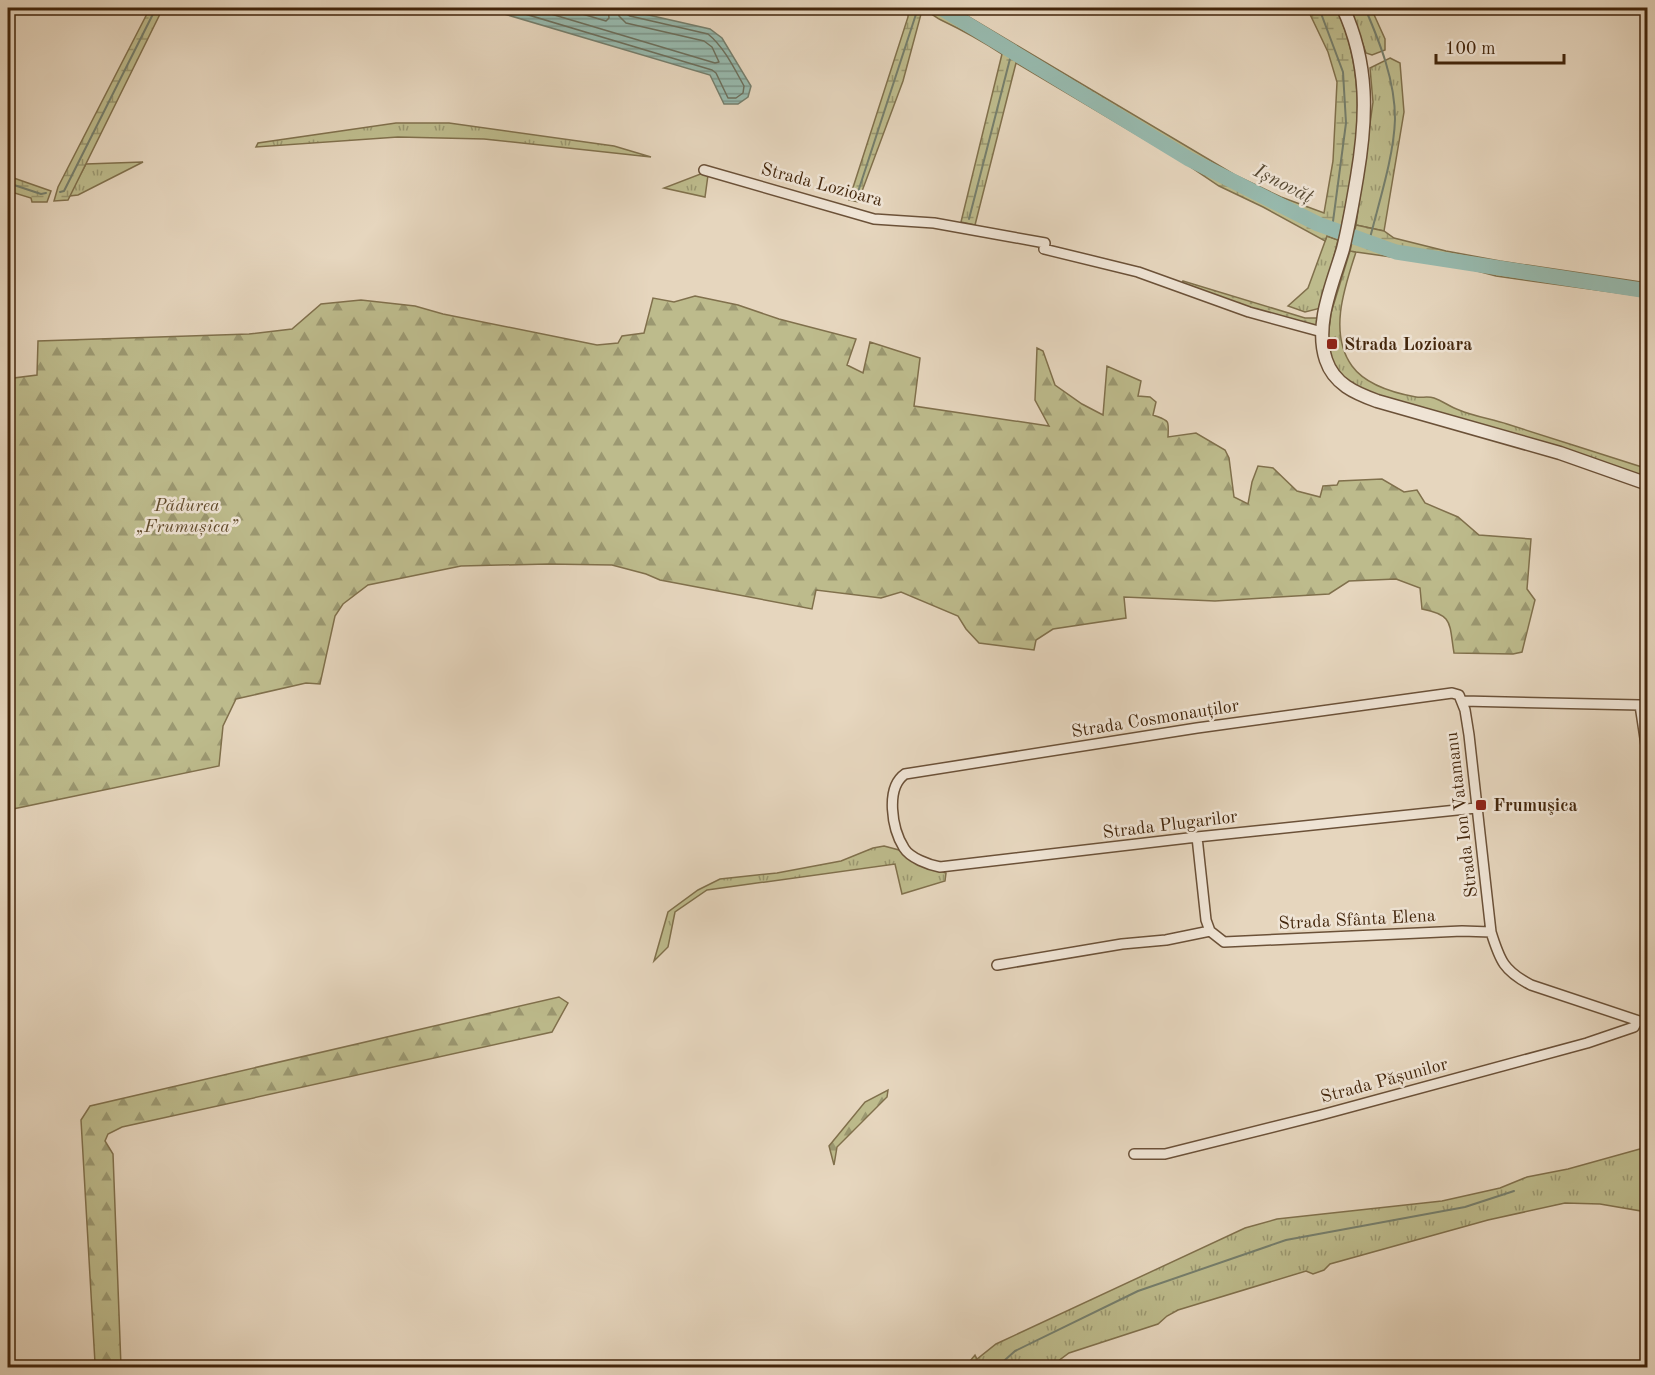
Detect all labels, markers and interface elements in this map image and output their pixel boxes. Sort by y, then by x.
scale bar [1436,27,1564,65]
text: 100 m [1445,40,1496,58]
street label: Strada Lozioara [759,160,885,210]
water label: Ișnovăț [1249,161,1316,208]
place label: Strada Lozioara [1344,336,1472,354]
marker: Strada Lozioara [1325,337,1339,351]
park label: Pădurea „Frumușica” [136,497,239,537]
street label: Strada Cosmonauților [1070,697,1241,742]
street label: Strada Ion Vatamanu [1443,731,1481,899]
place label: Frumuşica [1493,797,1578,815]
marker: Frumuşica [1474,798,1488,812]
street label: Strada Plugarilor [1102,808,1239,842]
street label: Strada Sfânta Elena [1278,907,1436,933]
street label: Strada Pășunilor [1319,1055,1451,1108]

